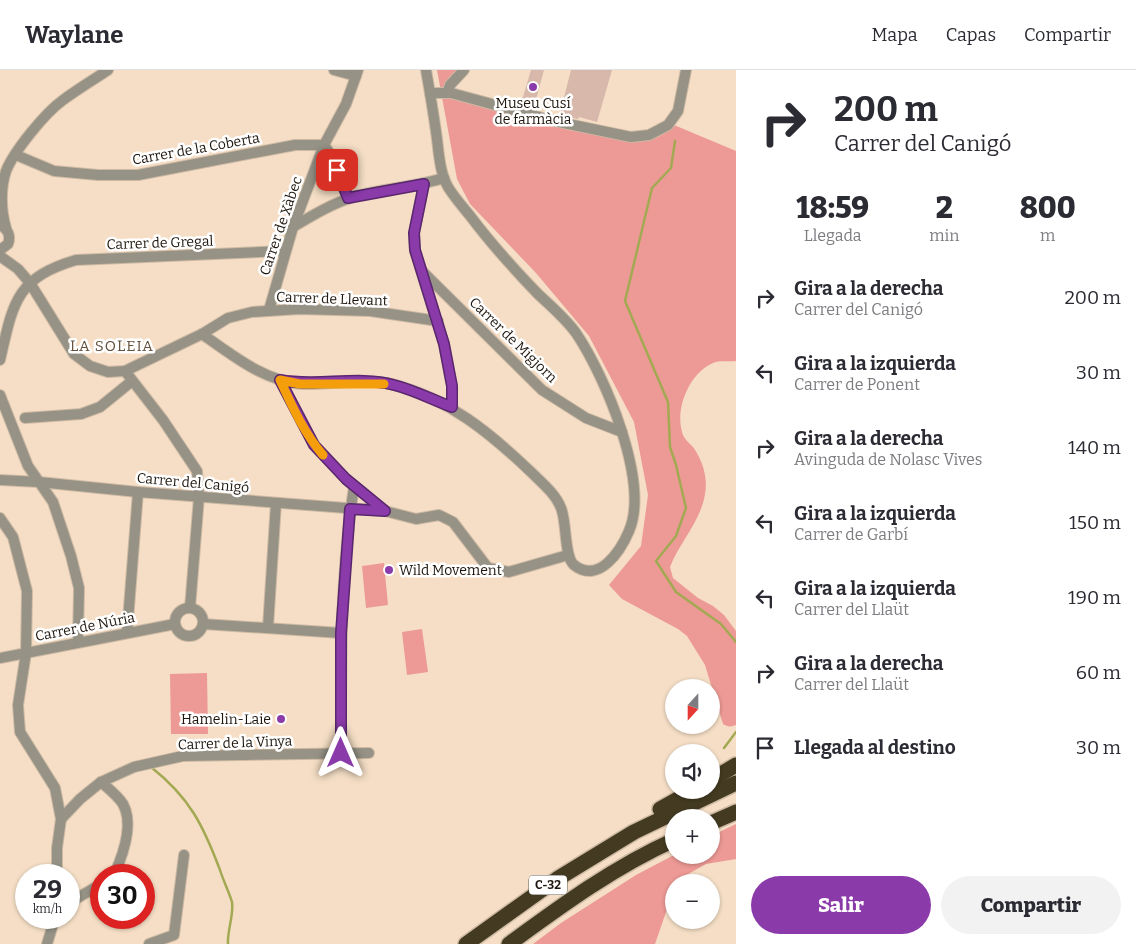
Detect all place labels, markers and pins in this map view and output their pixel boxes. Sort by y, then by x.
marker: Museu Cusí de farmàcia [527,81,539,93]
place label: Museu Cusí de farmàcia [495,95,572,128]
pin [316,149,358,191]
place label: Wild Movement [399,562,502,579]
marker: Wild Movement [383,564,395,576]
place label: Hamelin-Laie [181,711,271,728]
marker: Hamelin-Laie [275,713,287,725]

